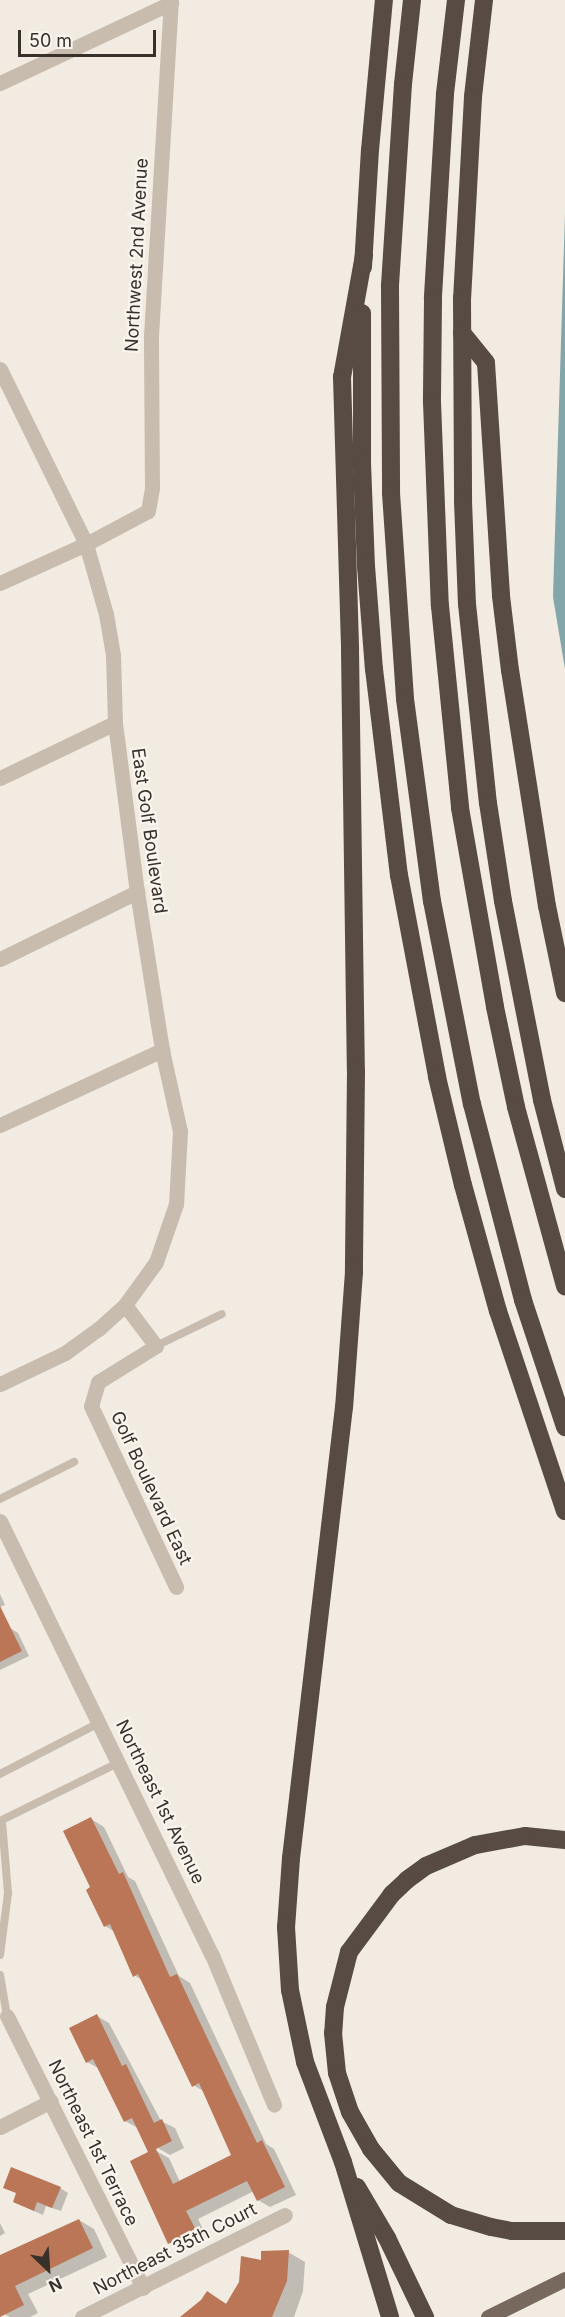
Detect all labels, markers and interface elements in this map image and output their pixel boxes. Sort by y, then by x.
scale bar [21,18,159,56]
text: 50 m [29,30,72,51]
street label: Northwest 2nd Avenue [121,157,153,353]
street label: East Golf Boulevard [127,747,171,915]
street label: Golf Boulevard East [106,1408,196,1568]
street label: Northeast 1st Avenue [111,1716,209,1888]
street label: Northeast 1st Terrace [43,2056,143,2230]
street label: Northeast 35th Court [90,2198,260,2300]
north arrow [18,2239,78,2299]
text: N [46,2274,65,2297]

